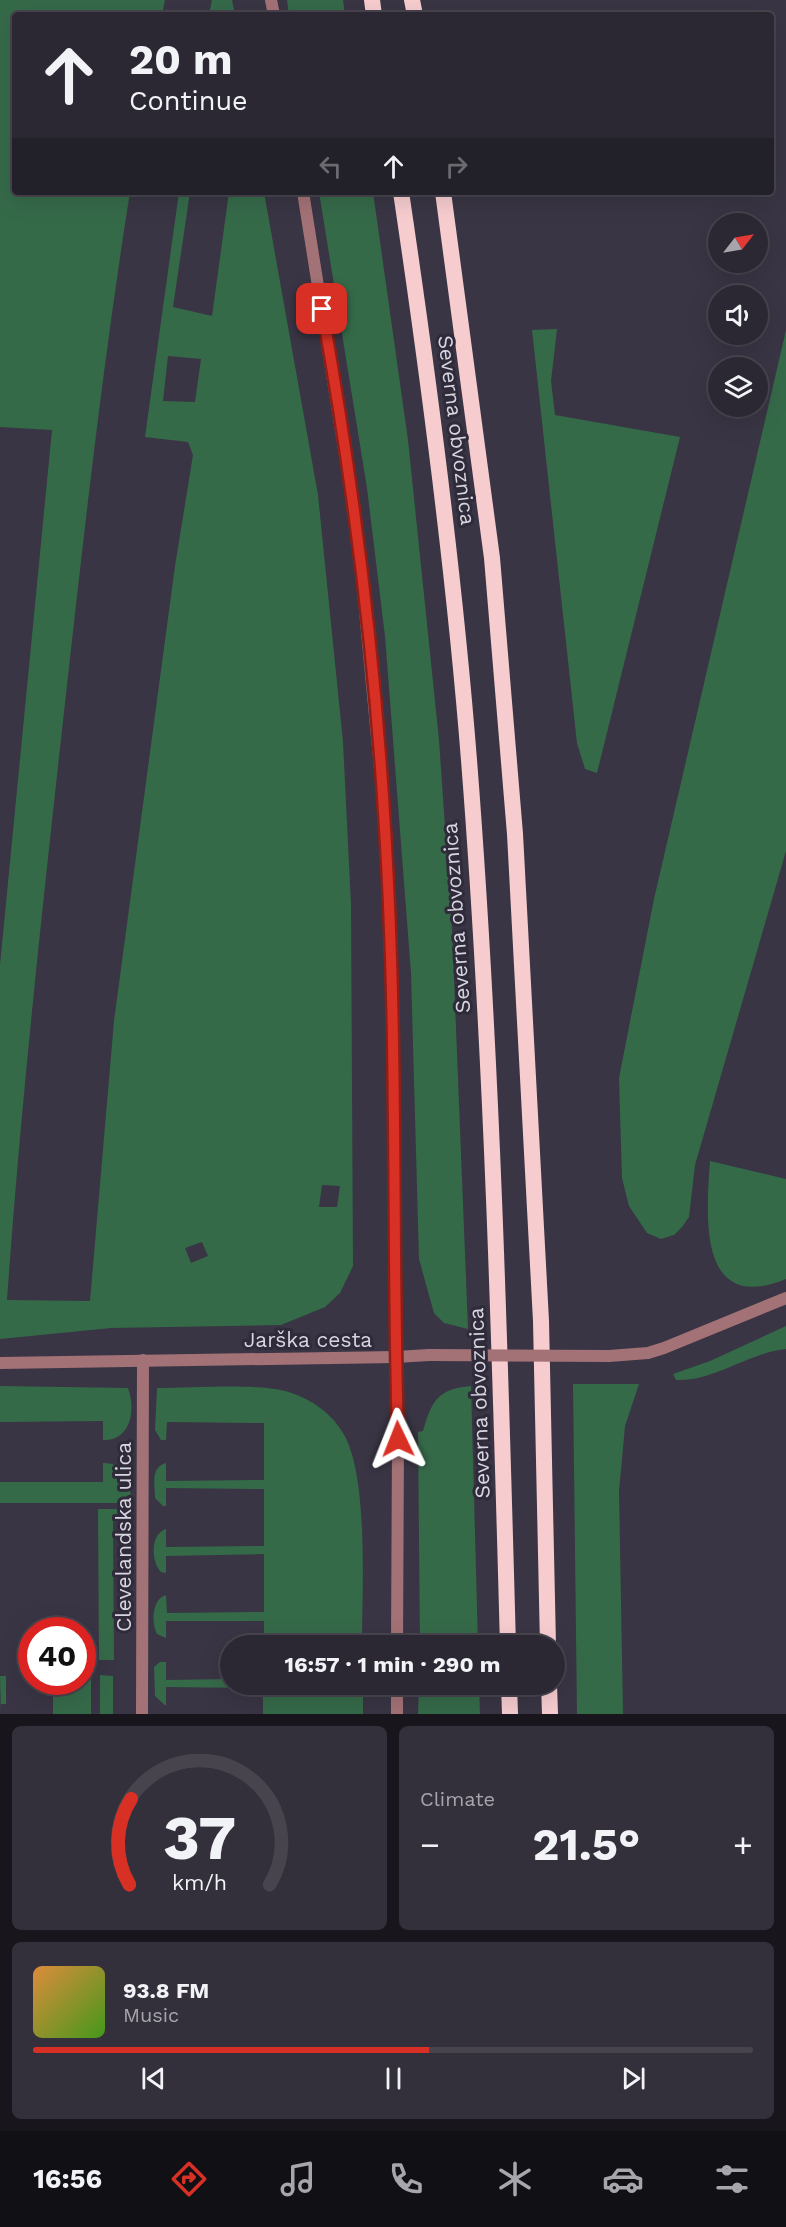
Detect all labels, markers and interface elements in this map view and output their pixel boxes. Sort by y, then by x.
text: 20 m [129,35,233,84]
icon: ahead [30,36,108,114]
text: Continue [129,85,248,117]
icon: left [314,150,347,183]
icon: ahead [377,150,410,183]
icon: right [440,150,473,183]
north arrow [708,213,768,273]
map controls [708,213,768,417]
pin [296,283,347,334]
button: sound [708,285,768,345]
icon: arrive [305,292,338,325]
street label: Severna obvoznica [433,334,481,526]
button: layers [708,357,768,417]
street label: Severna obvoznica [437,822,475,1014]
street label: Severna obvoznica [463,1307,495,1499]
street label: Jarška cesta [244,1327,372,1352]
position arrow [366,1407,430,1471]
street label: Clevelandska ulica [111,1442,136,1632]
speed limit sign: 40 [18,1617,96,1695]
text: 16:57 · 1 min · 290 m [284,1652,501,1677]
text: Climate [420,1787,495,1811]
text: 37 [163,1801,236,1874]
text: 21.5° [533,1818,640,1871]
text: − [420,1825,440,1864]
text: + [733,1825,753,1864]
text: km/h [172,1870,227,1895]
text: 93.8 FM [123,1978,209,2003]
text: Music [123,2003,179,2027]
icon: previous [137,2062,170,2095]
icon: pause [377,2062,410,2095]
icon: next [617,2062,650,2095]
icon: directions [168,2158,210,2200]
icon: music [277,2158,319,2200]
icon: phone [385,2158,427,2200]
icon: climate [494,2158,536,2200]
icon: car [602,2158,644,2200]
icon: filters [711,2158,753,2200]
text: 16:56 [33,2163,102,2195]

